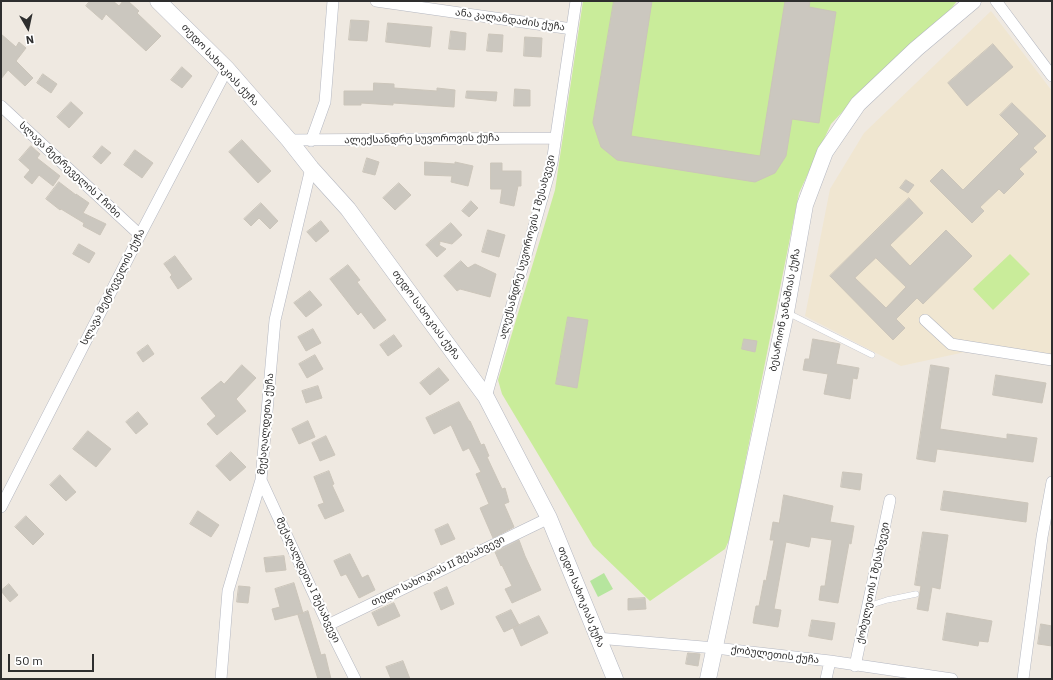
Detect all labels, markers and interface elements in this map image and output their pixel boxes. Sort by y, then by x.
street label: ანა კალანდაძის ქუჩა [454,6,566,34]
north arrow [8,8,48,48]
street label: თედო სახოკიას ქუჩა [179,21,261,109]
text: N [25,32,35,47]
street label: სლავა მეტრეველის I ჩიხი [16,119,124,221]
street label: ალექსანდრე სუვოროვის ქუჩა [344,132,500,146]
street label: ალექსანდრე სუვოროვის I შესახვევი [497,153,557,341]
street label: სლავა მეტრეველის ქუჩა [78,227,148,347]
street label: ბესარიონ ჯანაშიას ქუჩა [767,247,803,373]
street label: თედო სახოკიას ქუჩა [389,268,463,362]
street label: მექაღალდეთა ქუჩა [256,373,276,475]
street label: მექაღალდეთა I შესახვევი [274,515,342,645]
street label: ქობულეთის I შესახვევი [854,521,892,645]
street label: თედო სახოკიას II შესახვევი [369,533,507,609]
street label: თედო სახოკიას ქუჩა [555,545,607,649]
street label: ქობულეთის ქუჩა [730,644,820,666]
scale bar [10,646,96,672]
text: 50 m [15,653,43,668]

